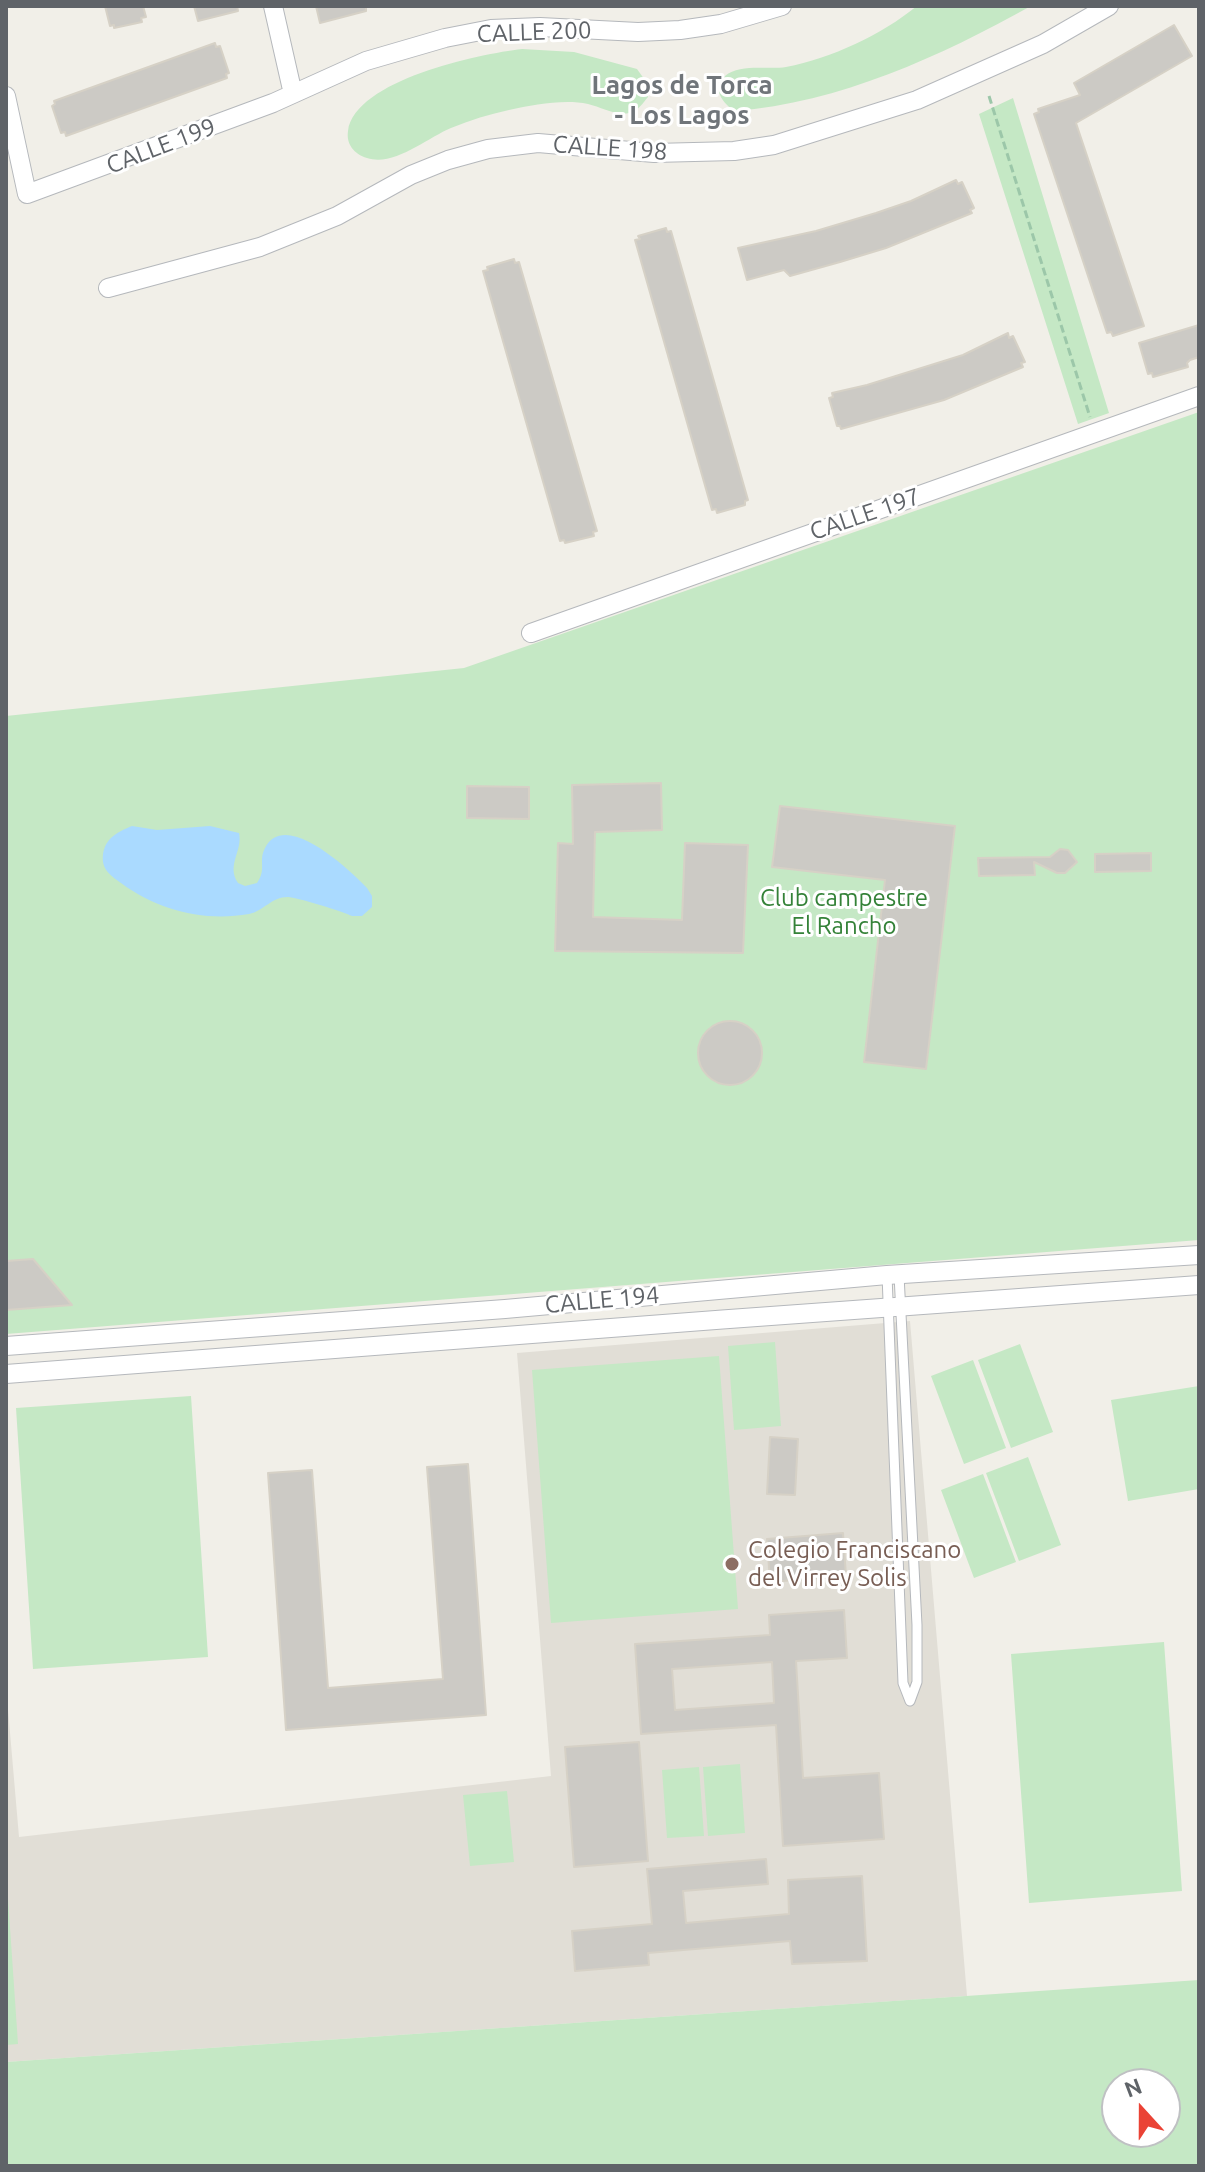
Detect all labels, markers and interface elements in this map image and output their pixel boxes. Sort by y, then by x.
street label: CALLE 200 [476,16,592,48]
district label: Lagos de Torca - Los Lagos [591,69,773,130]
street label: CALLE 199 [102,112,220,180]
street label: CALLE 198 [552,130,668,166]
street label: CALLE 197 [806,482,924,546]
park label: Club campestre El Rancho [760,884,928,940]
street label: CALLE 194 [544,1281,660,1319]
place label: Colegio Franciscano del Virrey Solis [748,1536,961,1592]
marker: Colegio Franciscano del Virrey Solis [723,1555,741,1573]
north arrow [1101,2068,1181,2148]
text: N [1121,2072,1145,2102]

